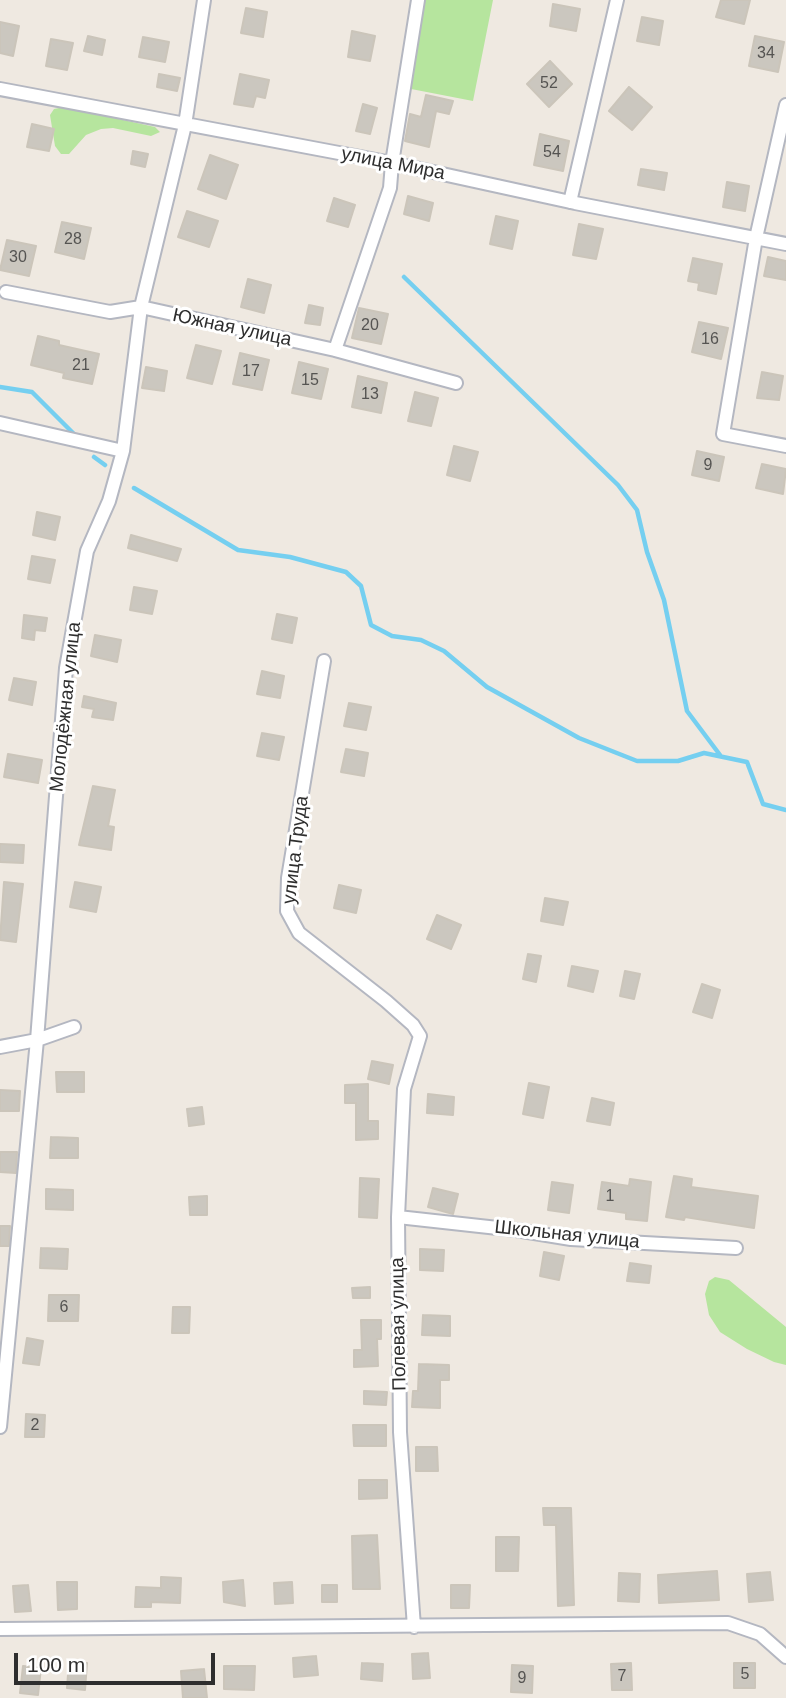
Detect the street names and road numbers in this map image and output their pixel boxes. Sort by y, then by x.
street label: улица Мира [339,143,447,185]
street label: Южная улица [171,304,293,352]
street label: Молодёжная улица [46,621,86,793]
street label: улица Труда [278,795,314,905]
street label: Школьная улица [493,1216,641,1254]
street label: Полевая улица [386,1257,412,1391]

